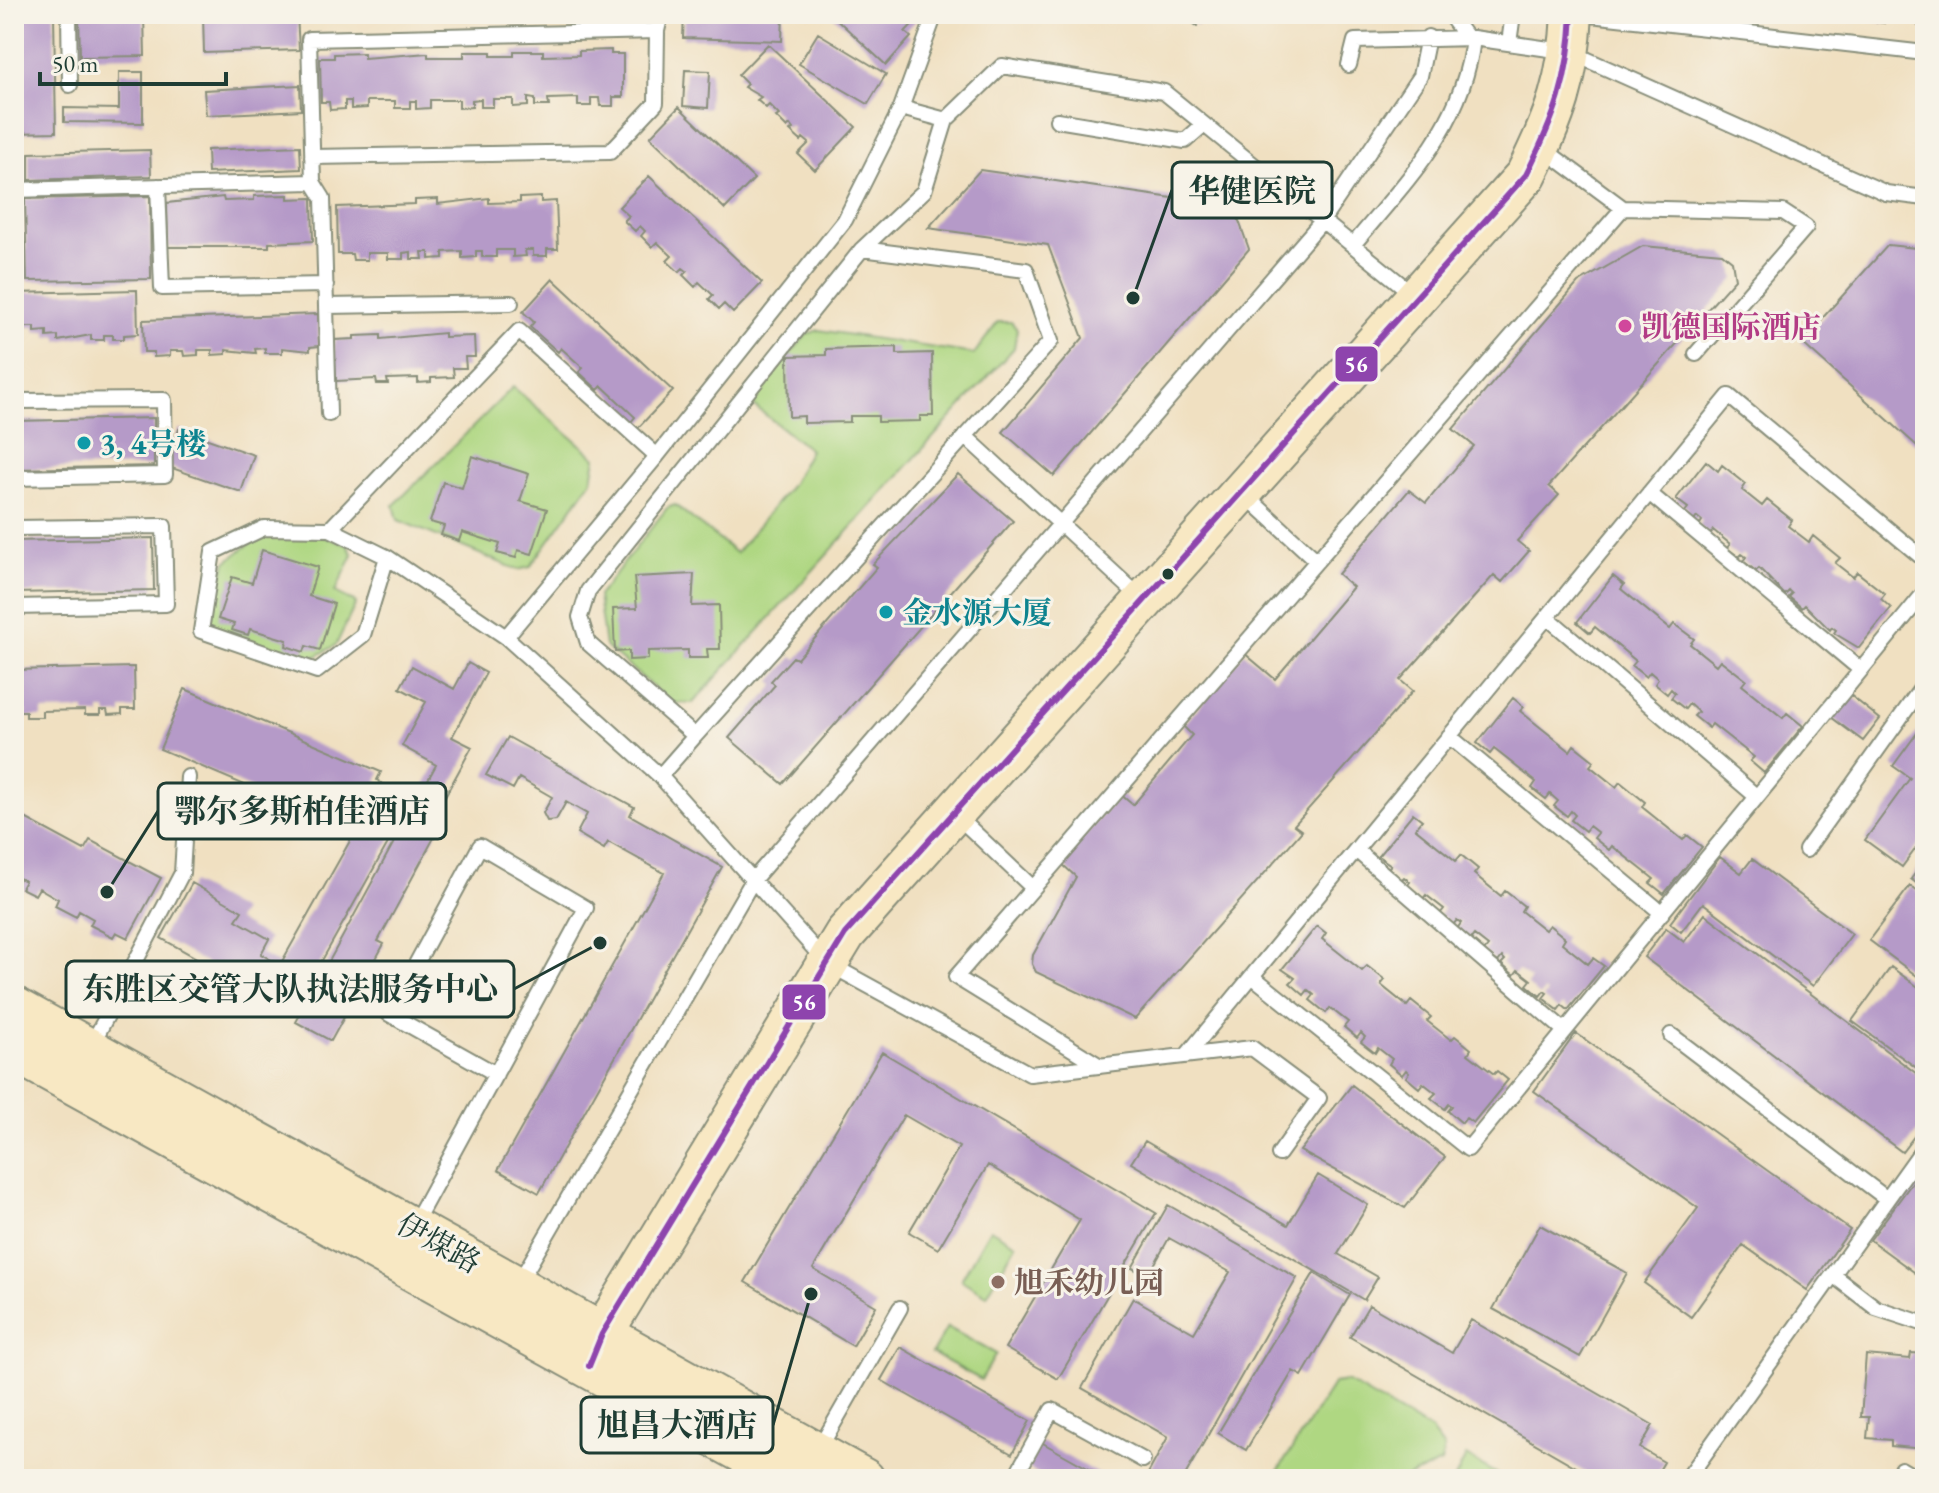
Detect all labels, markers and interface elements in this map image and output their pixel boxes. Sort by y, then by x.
scale bar [40,36,226,86]
text: 50 m [52,48,99,79]
callout: 华健医院 [1172,162,1332,218]
text: 华健医院 [1188,170,1316,212]
place label: 凯德国际酒店 [1641,307,1821,346]
marker: 凯德国际酒店 [1616,317,1634,335]
line badge: 56 [1334,345,1379,383]
text: 56 [1344,350,1368,379]
place label: 3, 4号楼 [100,424,206,463]
marker: 3, 4号楼 [75,434,93,452]
unlabelled marker [1160,566,1176,582]
place label: 金水源大厦 [902,593,1052,632]
marker: 金水源大厦 [877,603,895,621]
callout: 鄂尔多斯柏佳酒店 [158,783,446,839]
text: 鄂尔多斯柏佳酒店 [174,790,430,832]
callout: 东胜区交管大队执法服务中心 [66,961,514,1017]
text: 东胜区交管大队执法服务中心 [82,968,498,1010]
line badge: 56 [781,983,827,1021]
text: 56 [792,988,816,1017]
street label: 伊煤路 [390,1204,488,1282]
place label: 旭禾幼儿园 [1014,1263,1164,1302]
marker: 旭禾幼儿园 [989,1273,1007,1291]
callout: 旭昌大酒店 [581,1397,773,1453]
text: 旭昌大酒店 [597,1404,757,1446]

